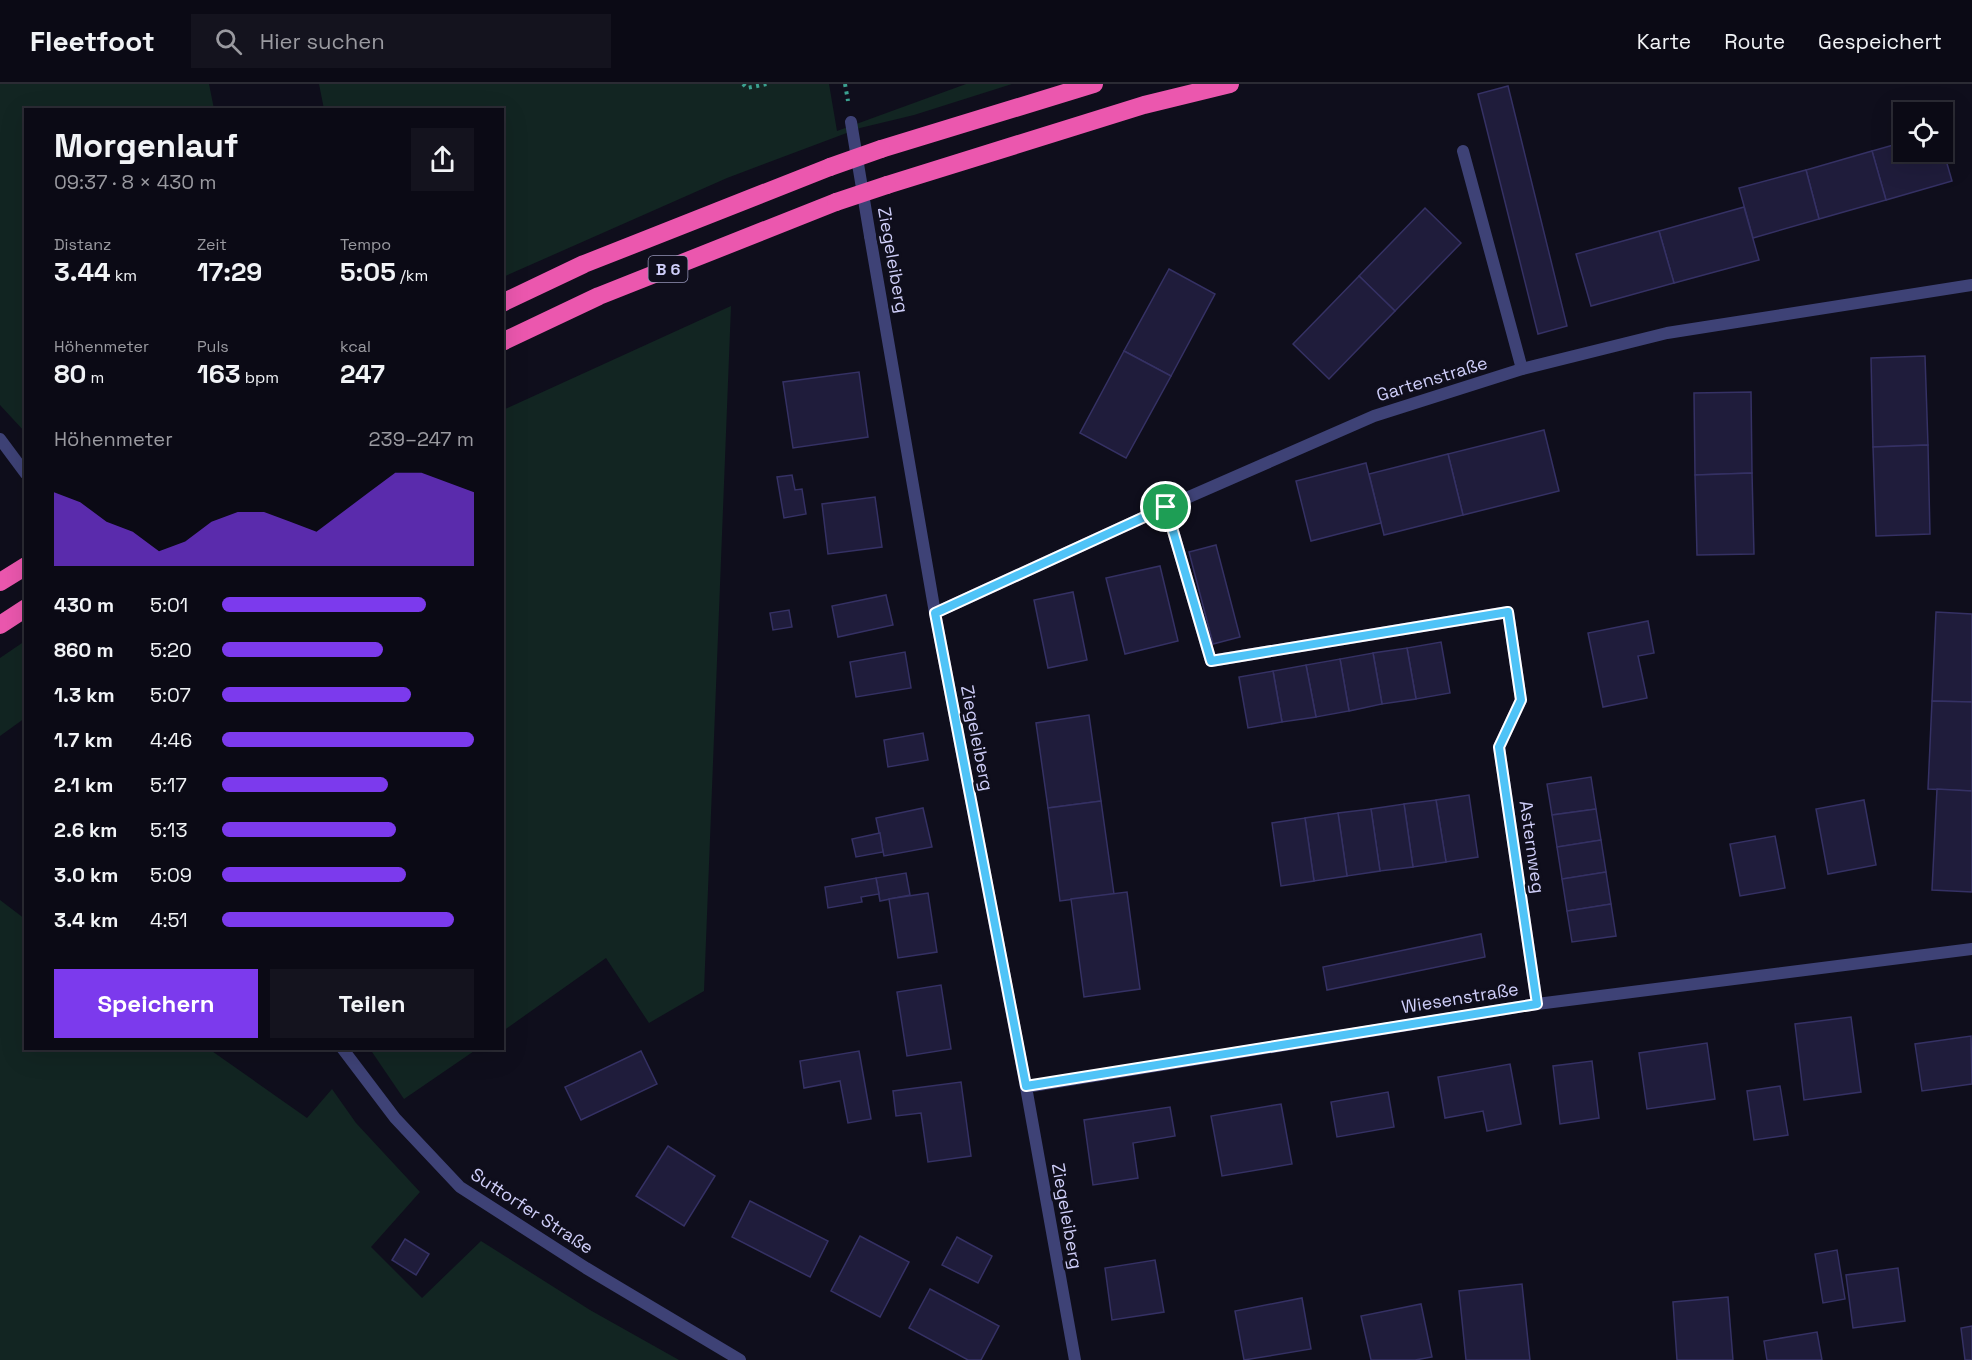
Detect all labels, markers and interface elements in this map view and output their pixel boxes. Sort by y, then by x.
search box [191,14,611,68]
text: Fleetfoot [30,23,155,59]
icon: search [212,25,245,58]
text: Hier suchen [260,27,385,55]
text: Karte [1637,28,1691,55]
text: Route [1724,28,1785,55]
text: Gespeichert [1818,28,1942,55]
map controls [1893,102,1953,162]
button: locate [1893,102,1953,162]
text: Morgenlauf [54,125,238,167]
button: share [411,128,474,191]
text: 09:37 · 8 × 430 m [54,169,216,195]
street label: Ziegeleiberg [873,205,914,315]
text: Distanz [54,234,111,255]
text: Zeit [197,234,227,255]
text: Tempo [340,234,391,255]
text: 3.44 [54,255,111,289]
text: 17:29 [197,255,262,289]
text: 5:05 [340,255,396,289]
road number: B 6 [648,256,688,282]
text: km [111,265,137,286]
text: /km [396,265,428,286]
text: Höhenmeter [54,336,149,357]
text: Puls [197,336,229,357]
text: kcal [340,336,371,357]
street label: Gartenstraße [1373,351,1490,406]
text: 80 [54,357,86,391]
text: 163 [197,357,241,391]
text: 247 [340,357,385,391]
text: m [86,367,104,388]
text: bpm [241,367,279,388]
text: Höhenmeter [54,426,173,452]
text: 239–247 m [369,426,474,452]
pin [1140,481,1191,532]
icon: arrive [1149,490,1182,523]
text: 430 m [54,592,114,618]
text: 5:01 [150,592,188,618]
text: 860 m [54,637,113,663]
text: 5:20 [150,637,192,663]
text: 1.3 km [54,682,115,708]
text: 5:07 [150,682,191,708]
street label: Ziegeleiberg [956,683,999,793]
text: 1.7 km [54,727,113,753]
text: 4:46 [150,727,192,753]
text: 2.1 km [54,772,113,798]
text: 5:17 [150,772,187,798]
street label: Asternweg [1515,799,1550,895]
text: 2.6 km [54,817,117,843]
text: 5:13 [150,817,187,843]
text: 3.0 km [54,862,118,888]
text: 5:09 [150,862,192,888]
text: 3.4 km [54,907,118,933]
text: 4:51 [150,907,188,933]
button: Speichern [54,969,258,1038]
button: Teilen [270,969,474,1038]
street label: Wiesenstraße [1400,977,1520,1018]
street label: Ziegeleiberg [1047,1161,1088,1271]
street label: Suttorfer Straße [467,1162,598,1259]

